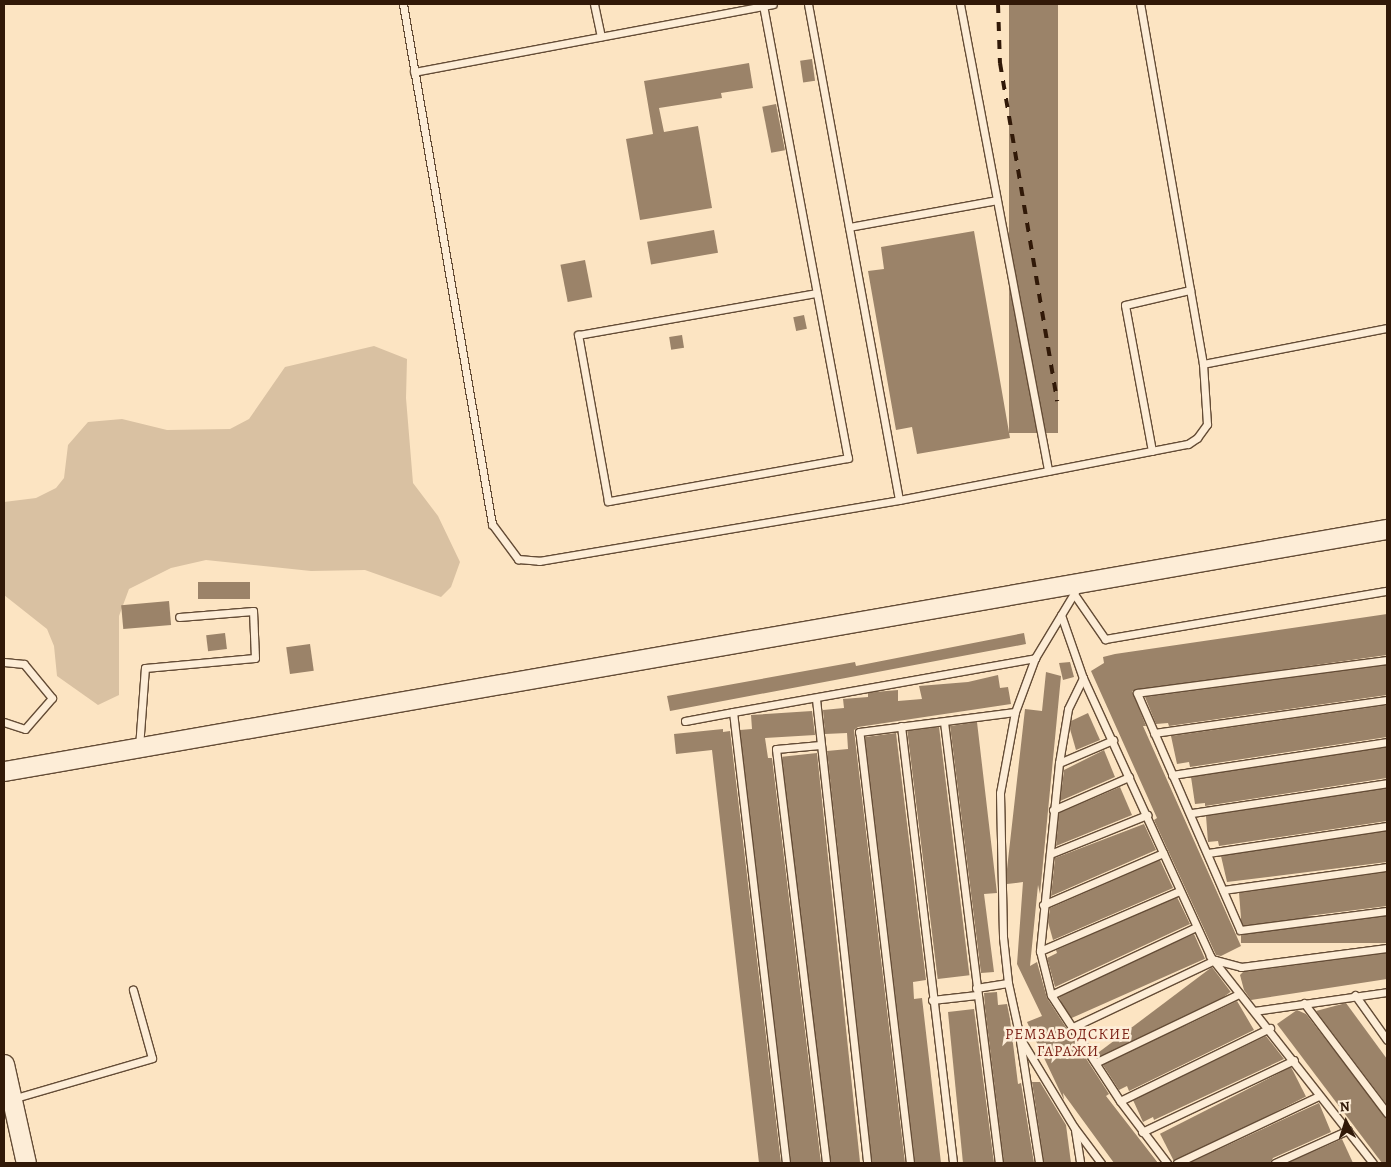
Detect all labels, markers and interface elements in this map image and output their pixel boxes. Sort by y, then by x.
district label: РЕМЗАВОДСКИЕ ГАРАЖИ [1003,1025,1133,1060]
north arrow [1321,1097,1371,1147]
text: N [1339,1097,1351,1116]

